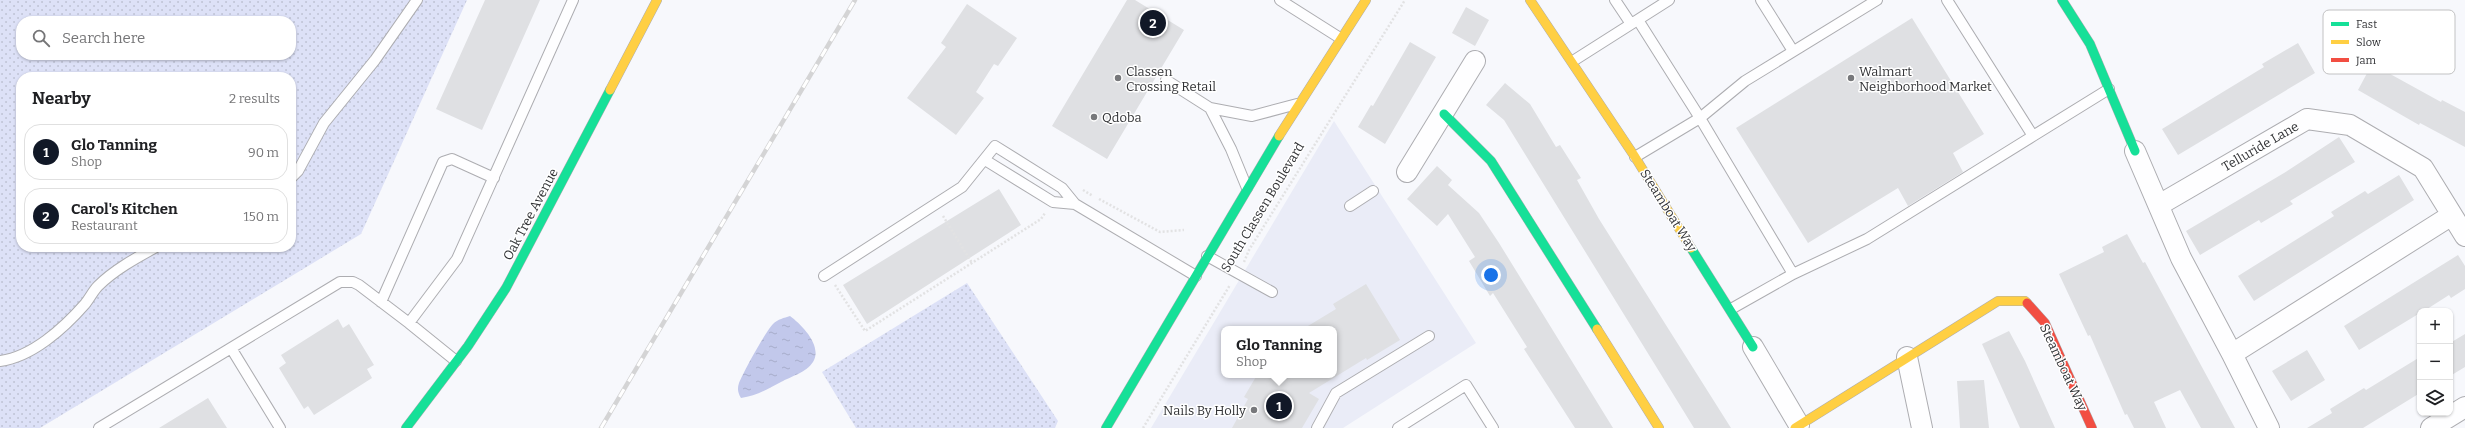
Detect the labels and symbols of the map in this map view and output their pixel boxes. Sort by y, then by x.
pin: 2 [1140,8,1166,38]
legend [2323,10,2455,74]
text: Fast [2356,18,2377,31]
text: Slow [2356,36,2381,49]
text: Jam [2355,54,2376,67]
place label: Classen Crossing Retail [1126,64,1216,94]
place label: Walmart Neighborhood Market [1859,64,1992,94]
marker: Classen Crossing Retail [1113,73,1123,83]
marker: Walmart Neighborhood Market [1846,73,1856,83]
place label: Qdoba [1102,110,1142,125]
marker: Qdoba [1089,112,1099,122]
street label: Telluride Lane [2219,118,2301,174]
street label: South Classen Boulevard [1218,139,1307,275]
street label: Oak Tree Avenue [500,166,561,263]
street label: Steamboat Way [1637,166,1700,254]
your location [1481,265,1501,285]
street label: Steamboat Way [2037,321,2090,413]
pin: 1 [1266,391,1292,421]
place label: Nails By Holly [1163,403,1246,418]
marker: Nails By Holly [1249,405,1259,415]

